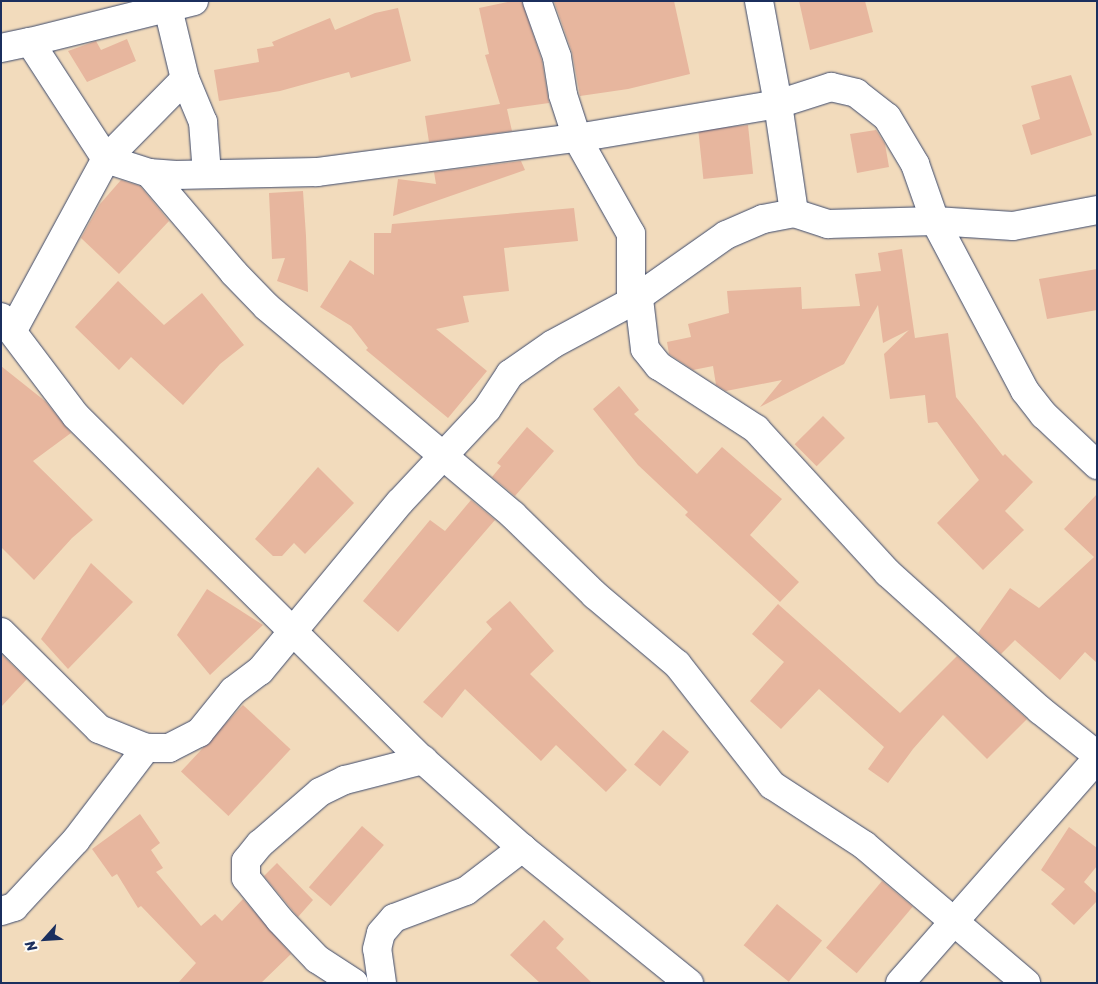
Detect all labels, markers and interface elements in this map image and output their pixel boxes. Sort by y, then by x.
north arrow [20,914,70,964]
text: N [18,936,44,956]

